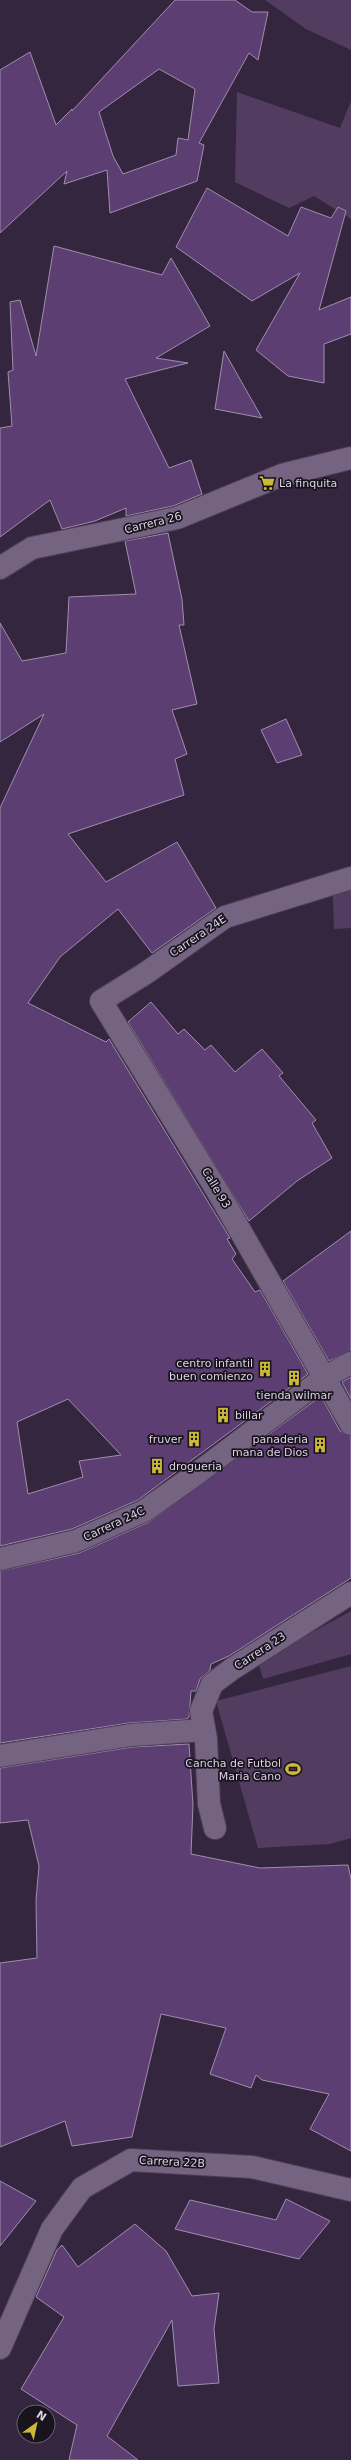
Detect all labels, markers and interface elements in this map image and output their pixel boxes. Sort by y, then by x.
supermarket icon: La finquita [258,474,276,492]
place label: La finquita [279,477,337,490]
street label: Carrera 26 [123,510,183,536]
street label: Carrera 24E [167,912,229,960]
street label: Calle 93 [199,1165,233,1211]
place label: centro infantil buen comienzo [169,1357,253,1383]
building icon: centro infantil buen comienzo [256,1360,274,1378]
building icon: tienda wilmar [285,1369,303,1387]
place label: tienda wilmar [256,1389,332,1402]
building icon: billar [214,1406,232,1424]
place label: billar [235,1409,263,1422]
building icon: fruver [185,1430,203,1448]
place label: fruver [149,1433,182,1446]
place label: panaderia mana de Dios [232,1433,308,1459]
building icon: panaderia mana de Dios [311,1436,329,1454]
building icon: drogueria [148,1457,166,1475]
place label: drogueria [169,1460,222,1473]
street label: Carrera 24C [81,1504,147,1544]
street label: Carrera 23 [232,1630,288,1672]
place label: Cancha de Futbol Maria Cano [185,1757,281,1783]
sports icon: Cancha de Futbol Maria Cano [284,1760,302,1778]
street label: Carrera 22B [139,2154,205,2170]
north arrow [16,2404,56,2444]
text: N [34,2408,49,2424]

